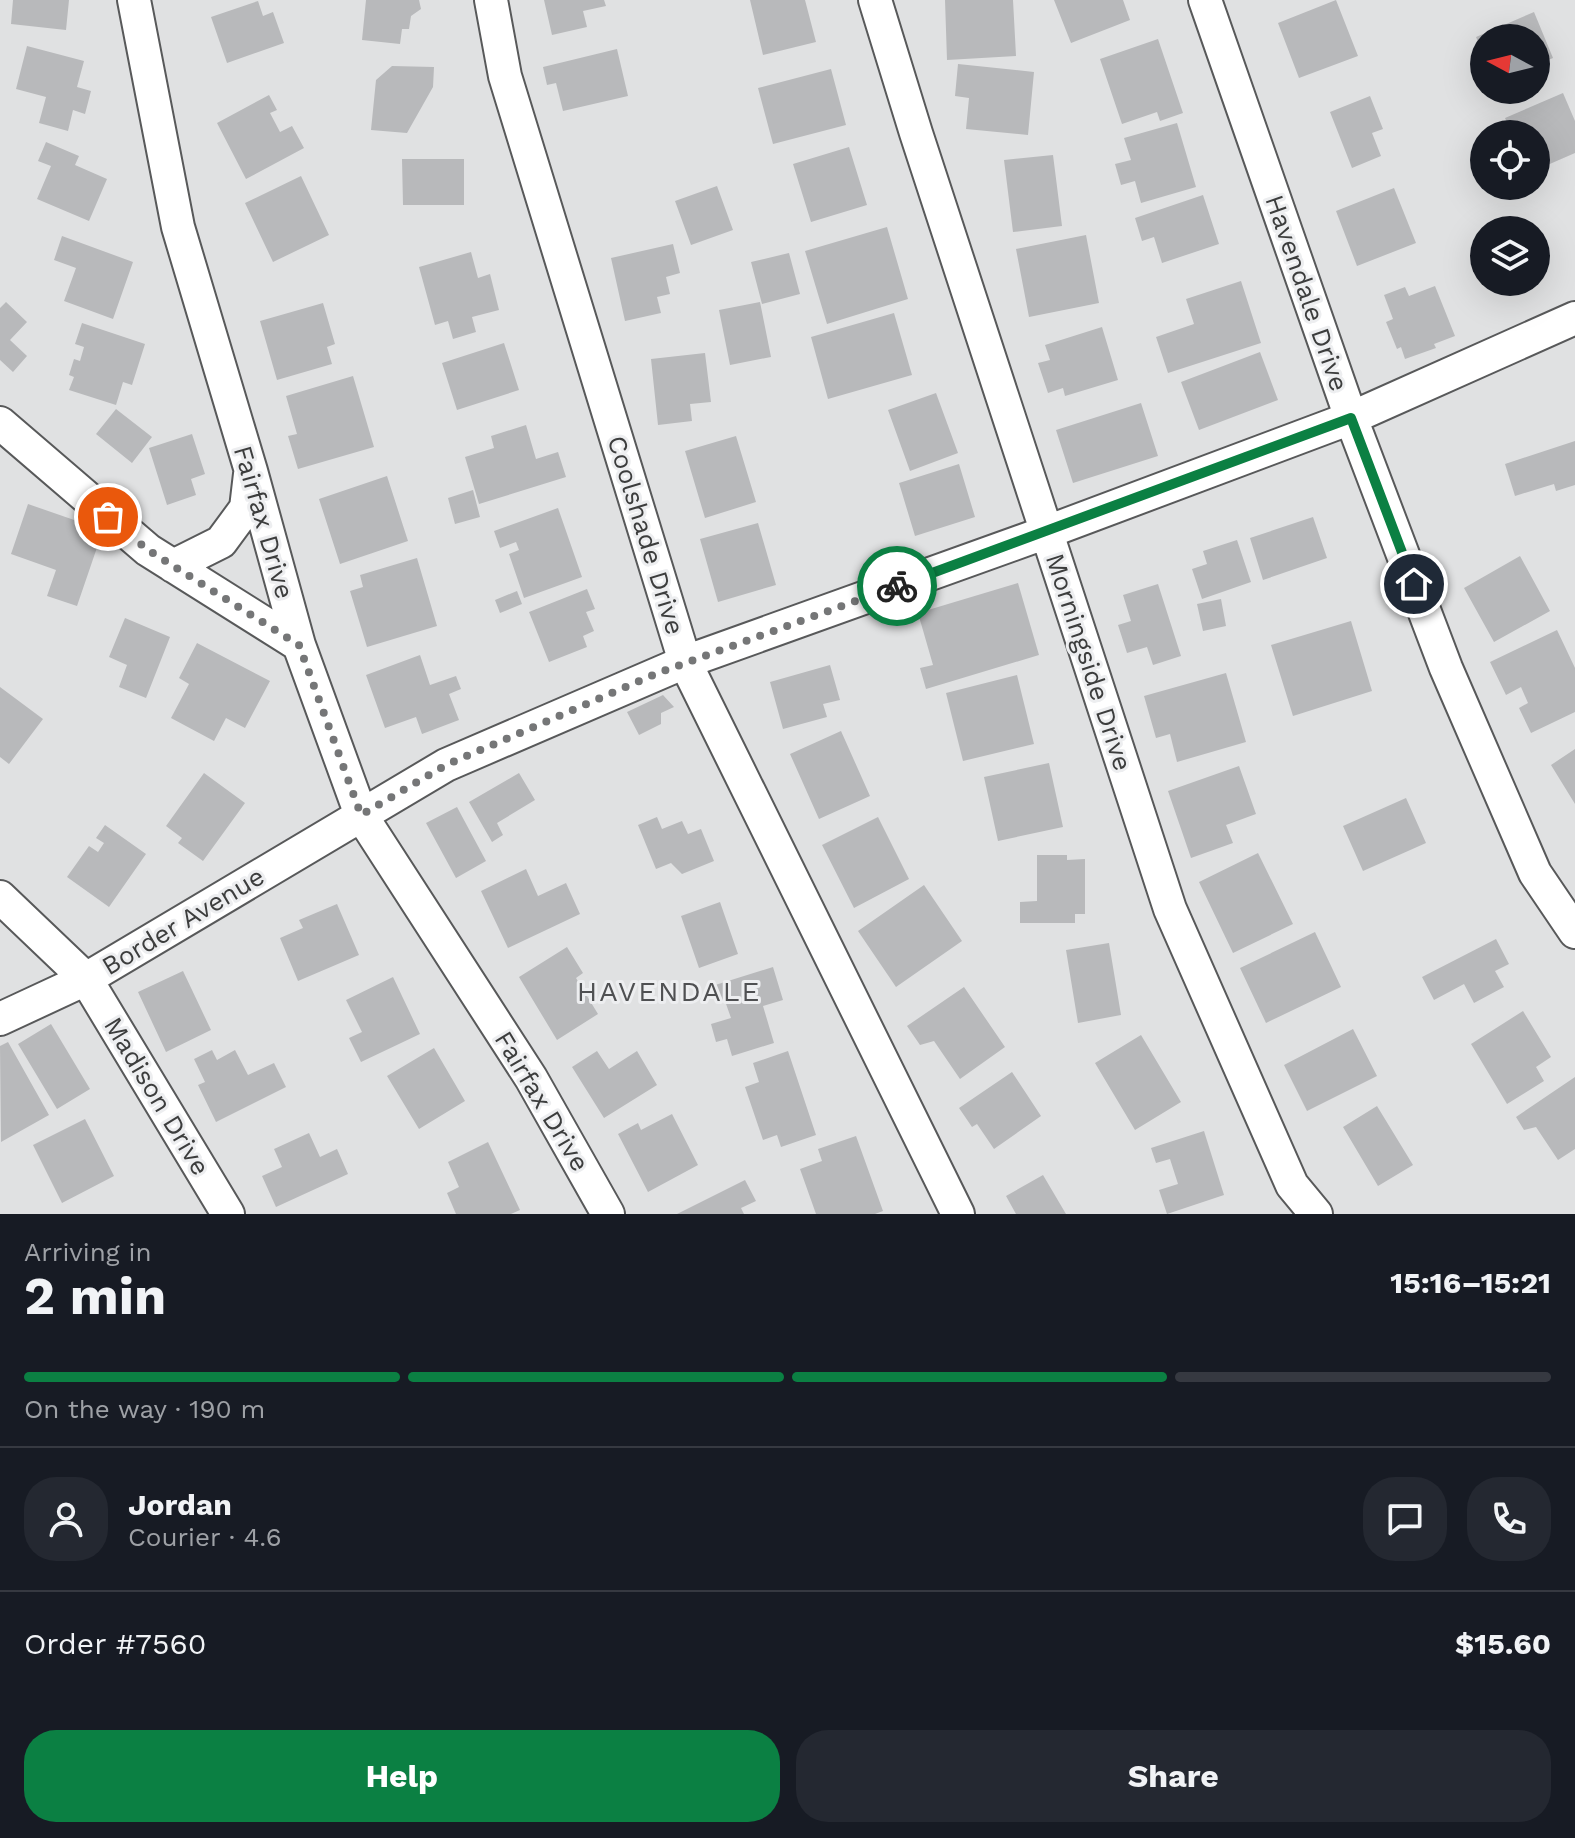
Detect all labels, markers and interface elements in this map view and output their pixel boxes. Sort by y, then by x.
north arrow [1470,24,1550,104]
map controls [1470,24,1550,296]
button: locate [1470,120,1550,200]
street label: Havendale Drive [1259,191,1355,395]
button: layers [1470,216,1550,296]
street label: Coolshade Drive [601,432,691,638]
street label: Fairfax Drive [228,442,300,602]
pin [74,483,142,551]
icon: bag [86,495,130,539]
courier [857,546,937,626]
street label: Morningside Drive [1040,550,1138,774]
pin [1380,550,1448,618]
icon: home [1392,562,1436,606]
icon: bike [875,564,919,608]
street label: Border Avenue [96,861,270,981]
district label: HAVENDALE [577,975,761,1008]
street label: Madison Drive [98,1012,216,1180]
street label: Fairfax Drive [489,1026,595,1176]
text: Arriving in [24,1237,152,1267]
text: 15:16–15:21 [1390,1265,1551,1300]
text: 2 min [24,1266,166,1327]
text: On the way · 190 m [24,1394,265,1424]
button: person [24,1477,108,1561]
button: chat [1363,1477,1447,1561]
button: phone [1467,1477,1551,1561]
text: Jordan [128,1487,232,1522]
text: Courier · 4.6 [128,1522,282,1552]
text: Order #7560 [24,1626,206,1661]
text: $15.60 [1455,1626,1551,1661]
button: Help [24,1730,780,1822]
button: Share [796,1730,1551,1822]

